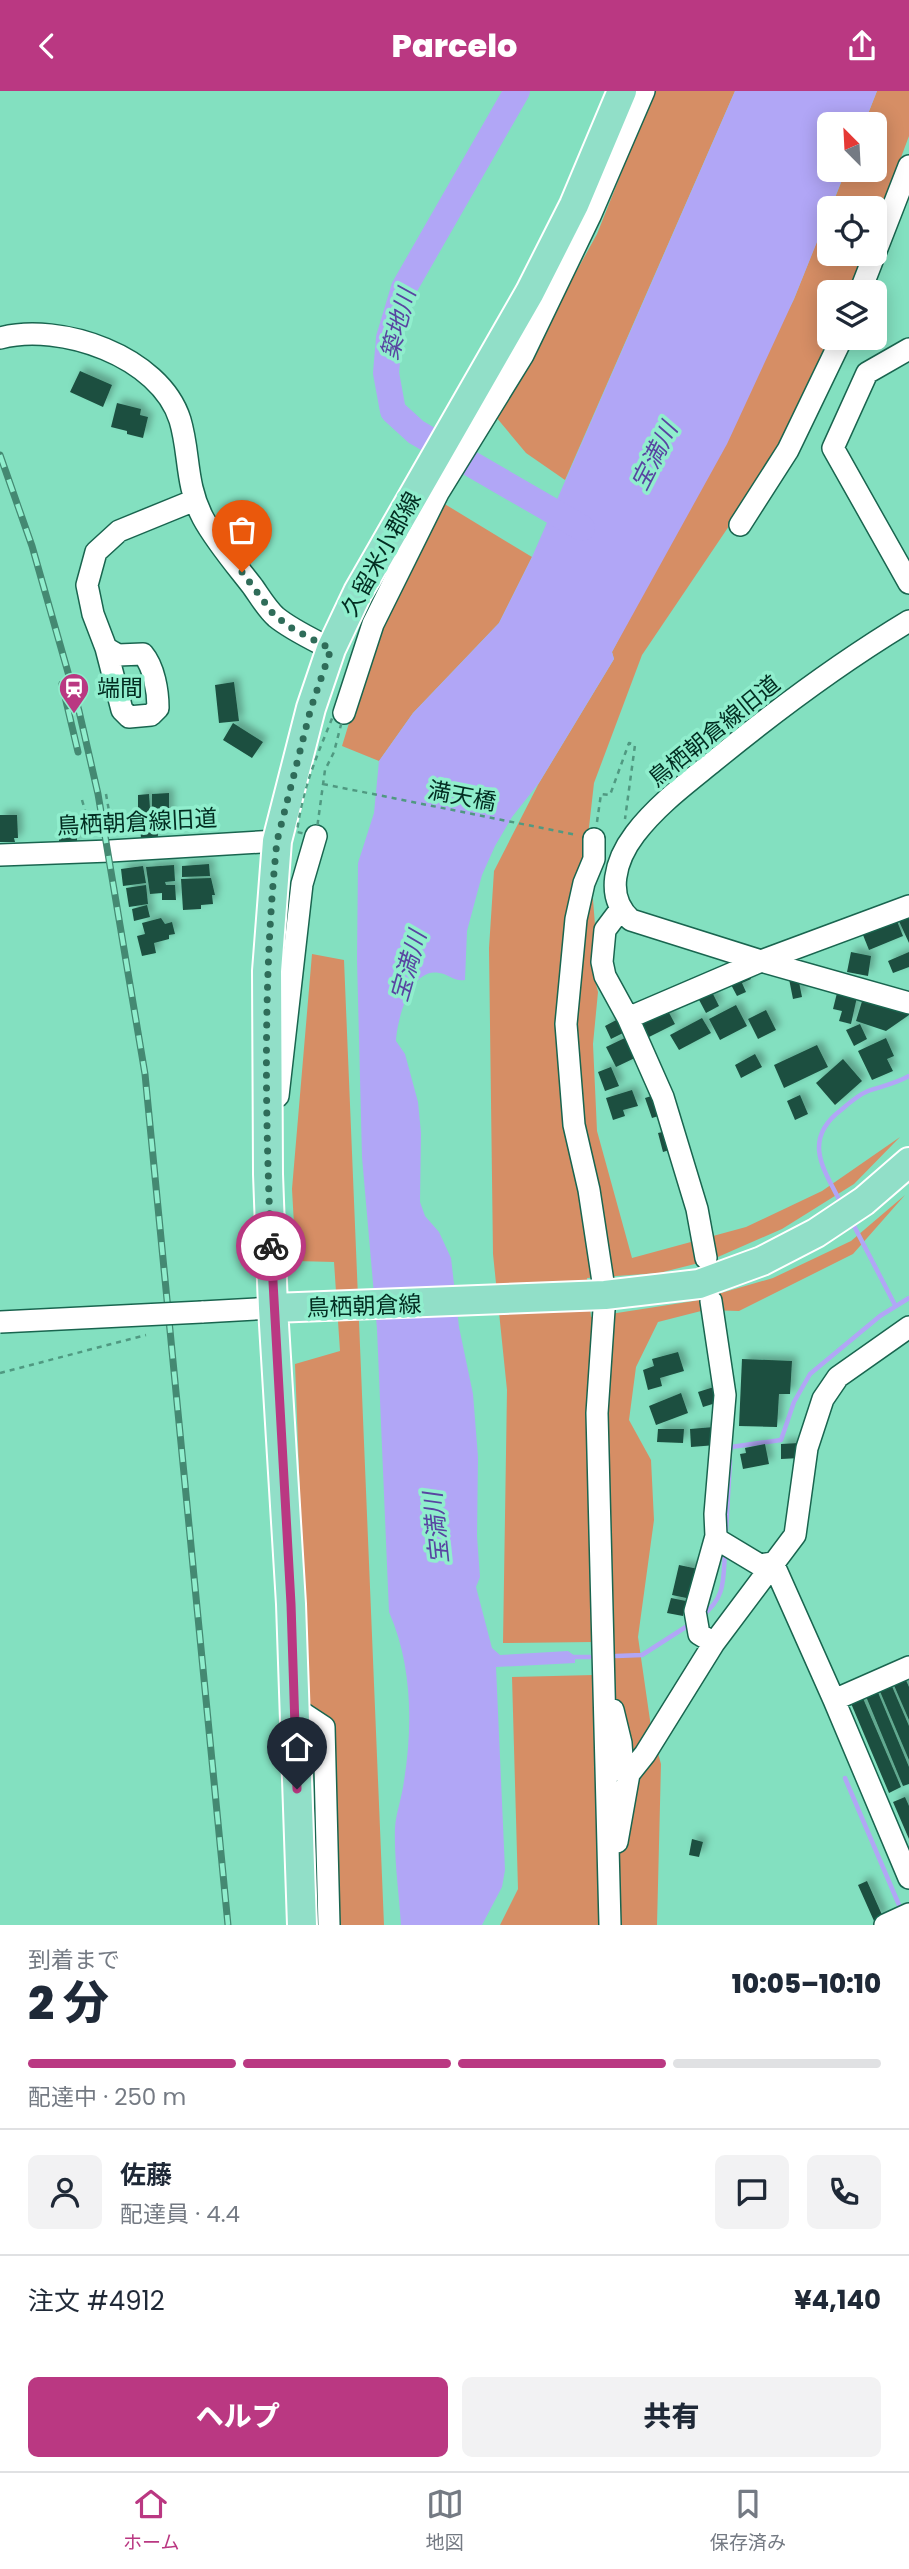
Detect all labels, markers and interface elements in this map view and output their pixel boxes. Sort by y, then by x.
text: Parcelo [392,23,517,68]
icon: back [28,27,66,65]
icon: share [843,27,881,65]
north arrow [817,112,887,182]
map controls [817,112,887,350]
button: locate [817,196,887,266]
button: layers [817,280,887,350]
water label: 築地川 [373,282,424,363]
water label: 宝満川 [623,414,686,496]
street label: 久留米小郡線 [334,486,428,622]
pin [212,500,272,572]
icon: bag [223,511,261,549]
street label: 鳥栖朝倉線旧道 [641,668,787,794]
station icon: 端間 [57,671,91,715]
place label: 端間 [97,672,143,704]
street label: 満天橋 [425,774,499,818]
street label: 鳥栖朝倉線旧道 [56,802,218,842]
water label: 宝満川 [382,924,435,1005]
courier [236,1211,306,1281]
icon: bike [252,1227,290,1265]
street label: 鳥栖朝倉線 [306,1288,422,1324]
water label: 宝満川 [416,1487,456,1566]
pin [267,1717,327,1789]
icon: home [278,1728,316,1766]
text: 到着まで [28,1944,120,1976]
text: 10:05–10:10 [732,1966,881,2002]
text: 2 分 [28,1971,109,2035]
text: 配達中 · 250 m [28,2081,186,2113]
button: person [28,2155,102,2229]
button: chat [715,2155,789,2229]
button: phone [807,2155,881,2229]
text: 佐藤 [120,2157,172,2193]
text: 配達員 · 4.4 [120,2198,240,2230]
text: ¥4,140 [794,2282,881,2318]
text: 注文 #4912 [28,2283,165,2319]
button: ヘルプ [28,2377,448,2457]
button: 共有 [462,2377,881,2457]
tab: ホーム [123,2485,180,2557]
tab: 地図 [426,2485,464,2557]
tab: 保存済み [710,2485,786,2557]

